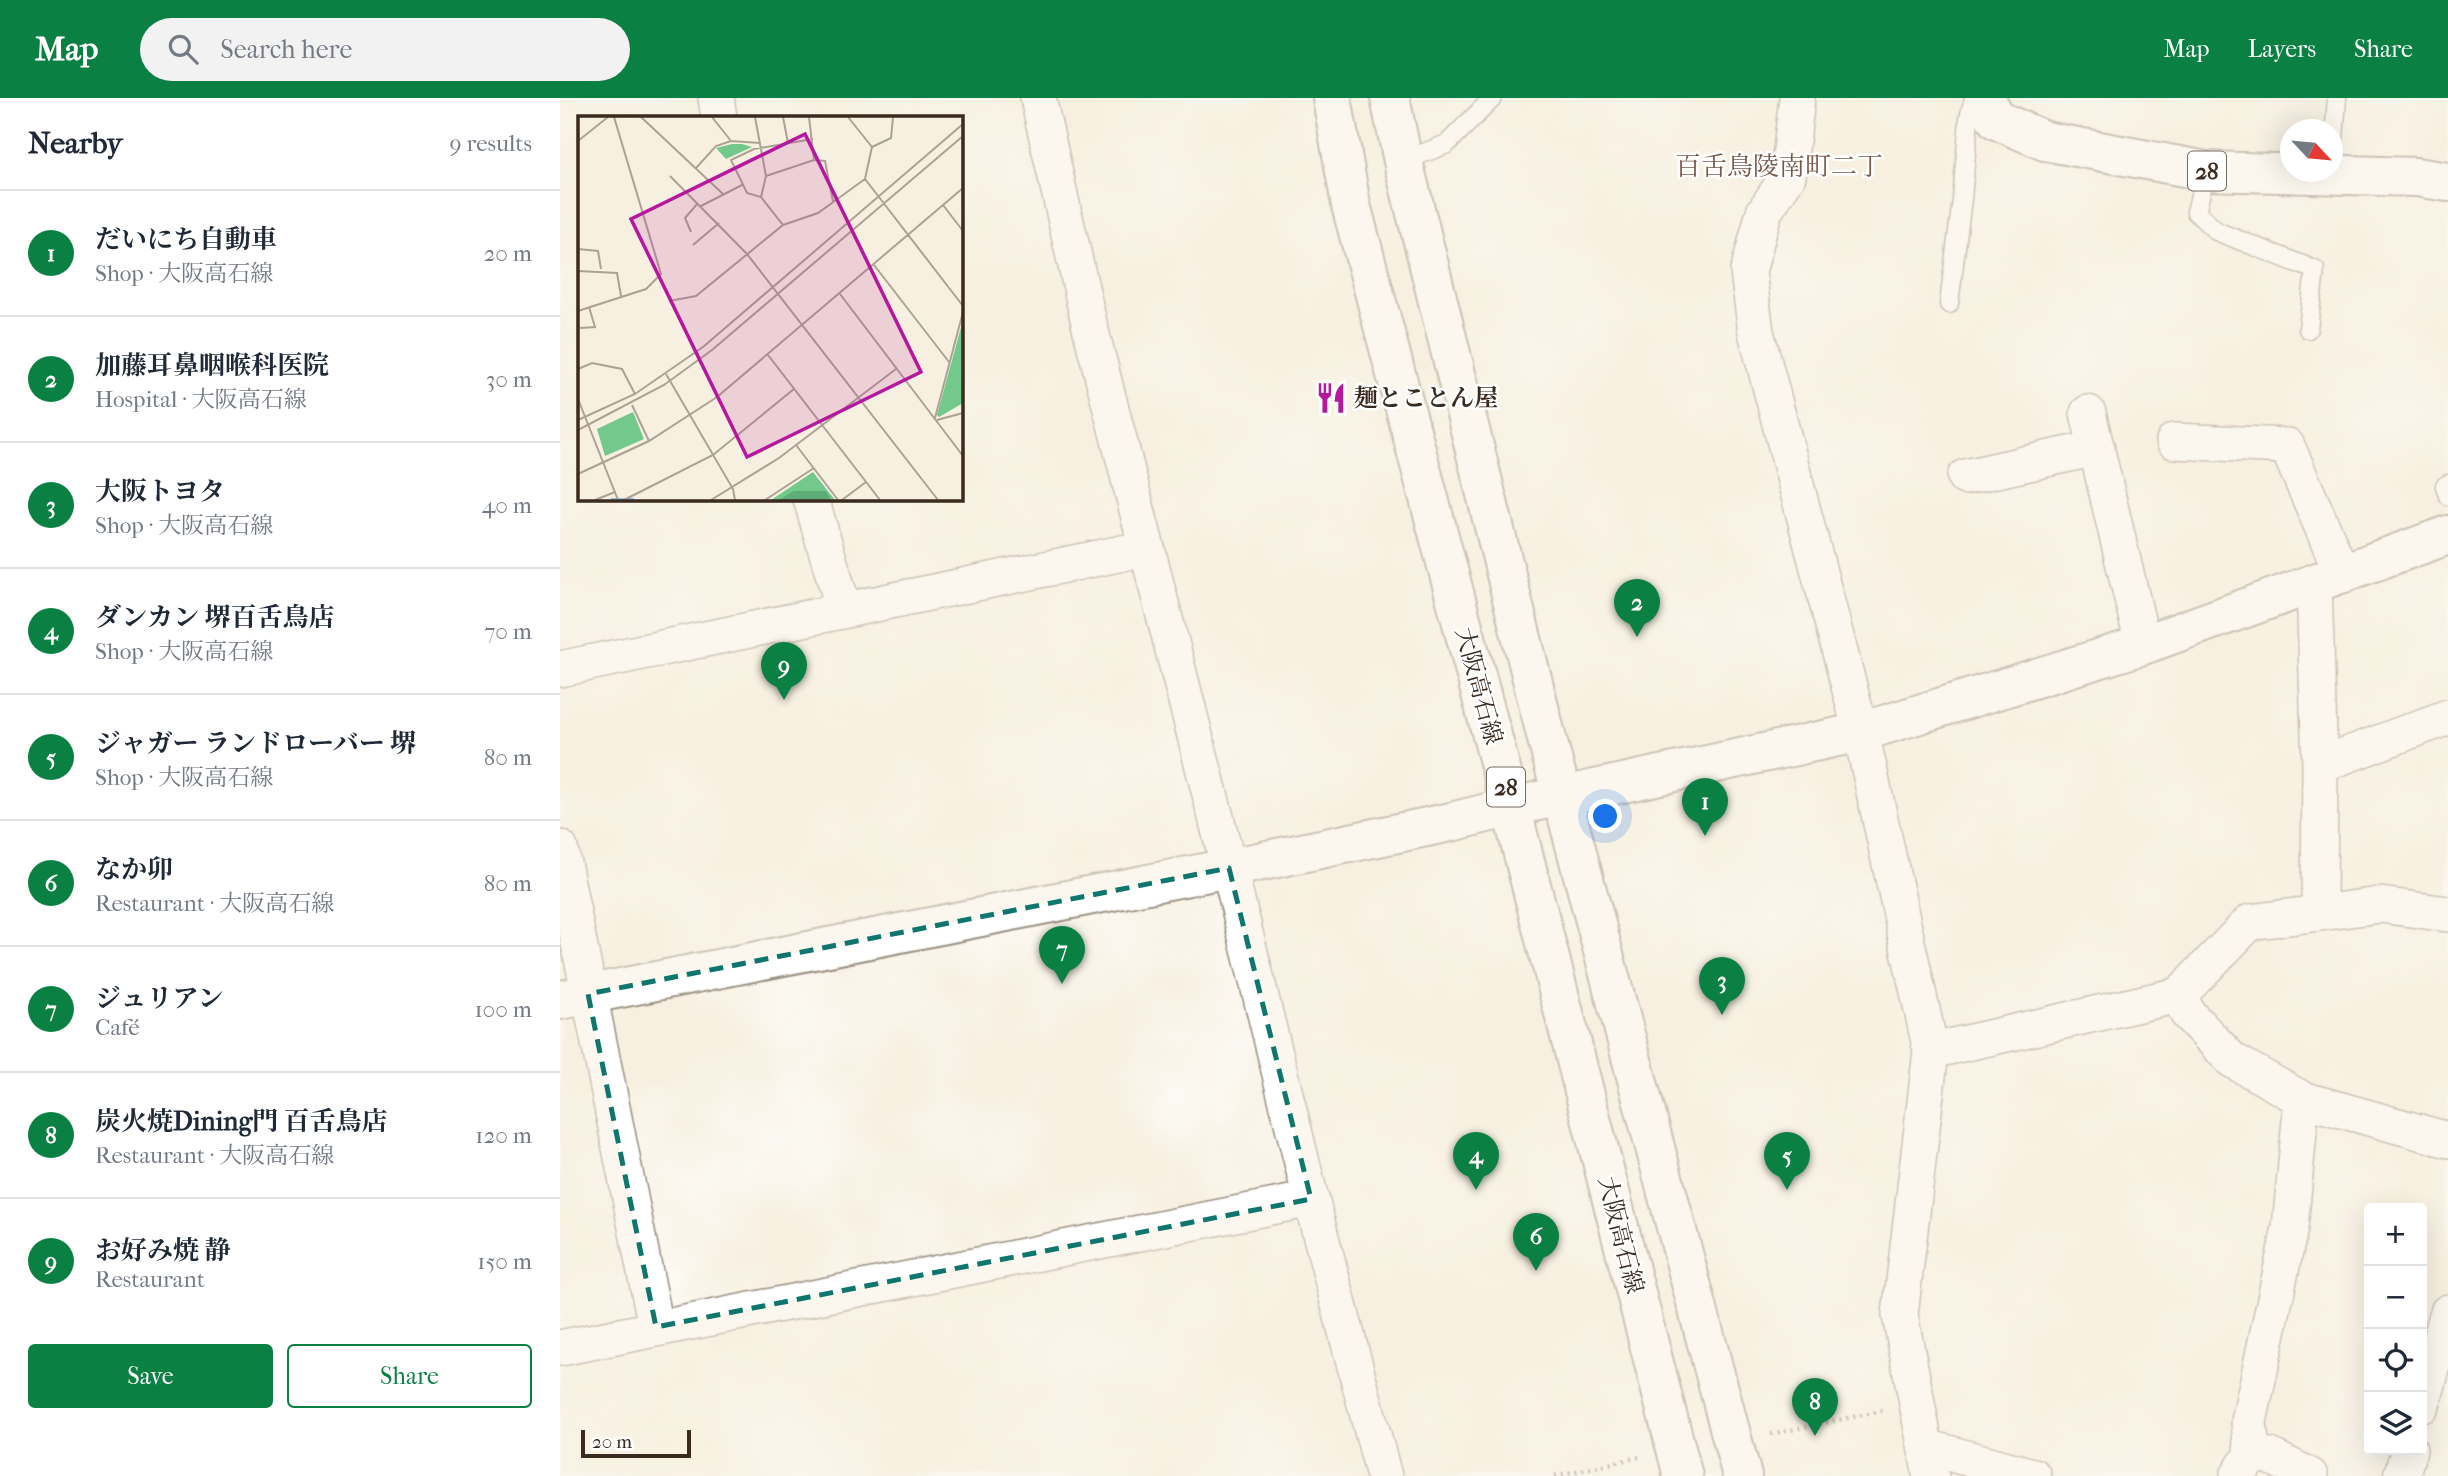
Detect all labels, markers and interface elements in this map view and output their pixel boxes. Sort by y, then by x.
search box [140,18,630,81]
text: Map [35,30,98,69]
icon: search [164,30,202,68]
text: Search here [220,34,352,65]
text: Map [2164,35,2210,63]
text: Layers [2248,35,2316,63]
text: Share [2354,35,2413,63]
inset map [578,116,962,500]
north arrow [2280,119,2343,182]
text: Nearby [28,126,123,161]
text: 9 results [450,130,532,157]
district label: 百舌鳥陵南町二丁 [1675,151,1883,182]
road number: 28 [2188,152,2226,190]
text: だいにち自動車 [95,224,277,255]
text: 1 [47,240,55,267]
text: 20 m [483,240,532,267]
text: Shop · 大阪高石線 [95,260,273,287]
text: 加藤耳鼻咽喉科医院 [95,350,329,381]
text: 2 [45,366,57,393]
text: 30 m [486,366,532,393]
restaurant icon: 麺とことん屋 [1314,381,1348,415]
place label: 麺とことん屋 [1354,384,1498,412]
text: Hospital · 大阪高石線 [95,386,307,413]
text: 大阪トヨタ [95,476,225,507]
text: 3 [46,492,56,519]
text: 40 m [482,492,532,519]
text: Shop · 大阪高石線 [95,512,273,539]
pin: 2 [1614,579,1660,637]
text: ダンカン 堺百舌鳥店 [95,602,335,633]
text: 4 [44,618,58,645]
text: 70 m [484,618,532,645]
street label: 大阪高石線 [1450,624,1508,748]
text: Shop · 大阪高石線 [95,638,273,665]
pin: 9 [761,642,807,700]
text: ジャガー ランドローバー 堺 [95,728,416,759]
text: 5 [46,744,56,771]
text: 80 m [484,744,532,771]
text: Shop · 大阪高石線 [95,764,273,791]
road number: 28 [1487,768,1525,806]
pin: 1 [1682,778,1728,836]
your location [1588,799,1622,833]
text: なか卯 [95,854,173,885]
text: 6 [45,870,57,897]
text: 80 m [484,870,532,897]
text: Restaurant · 大阪高石線 [95,890,334,917]
pin: 7 [1039,926,1085,984]
pin: 3 [1699,957,1745,1015]
text: ジュリアン [95,983,223,1014]
text: 7 [45,996,57,1023]
text: 100 m [474,996,532,1023]
text: Café [95,1014,140,1041]
text: 炭火焼Dining門 百舌鳥店 [95,1106,388,1137]
text: 8 [45,1122,57,1149]
text: 120 m [475,1122,532,1149]
pin: 4 [1453,1132,1499,1190]
pin: 5 [1764,1132,1810,1190]
text: Restaurant · 大阪高石線 [95,1142,334,1169]
street label: 大阪高石線 [1593,1173,1649,1297]
map controls [2364,1203,2427,1455]
button: + [2364,1203,2427,1266]
pin: 6 [1513,1213,1559,1271]
text: お好み焼 静 [95,1235,231,1266]
text: 9 [45,1248,57,1275]
text: 150 m [477,1248,532,1275]
text: Restaurant [95,1266,205,1293]
button: − [2364,1266,2427,1329]
button: locate [2364,1329,2427,1392]
button: Save [28,1344,273,1408]
button: Share [287,1344,532,1408]
pin: 8 [1792,1378,1838,1436]
button: layers [2364,1392,2427,1455]
scale bar [581,1427,691,1459]
text: 20 m [592,1431,632,1453]

